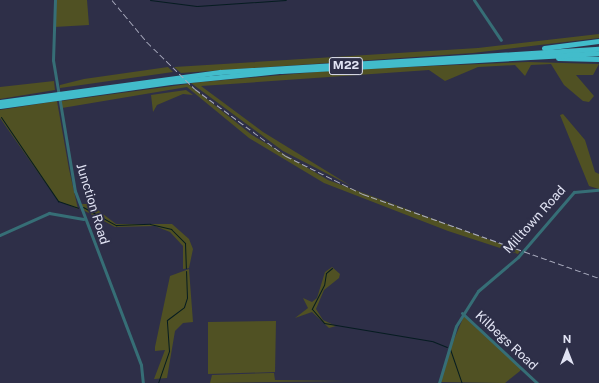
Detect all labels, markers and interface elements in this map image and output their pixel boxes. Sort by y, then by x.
road number: M22 [328,56,364,76]
street label: Junction Road [72,162,112,246]
street label: Milltown Road [501,183,569,257]
street label: Kilbegs Road [472,308,540,374]
north arrow [547,331,587,371]
text: N [563,333,571,345]

